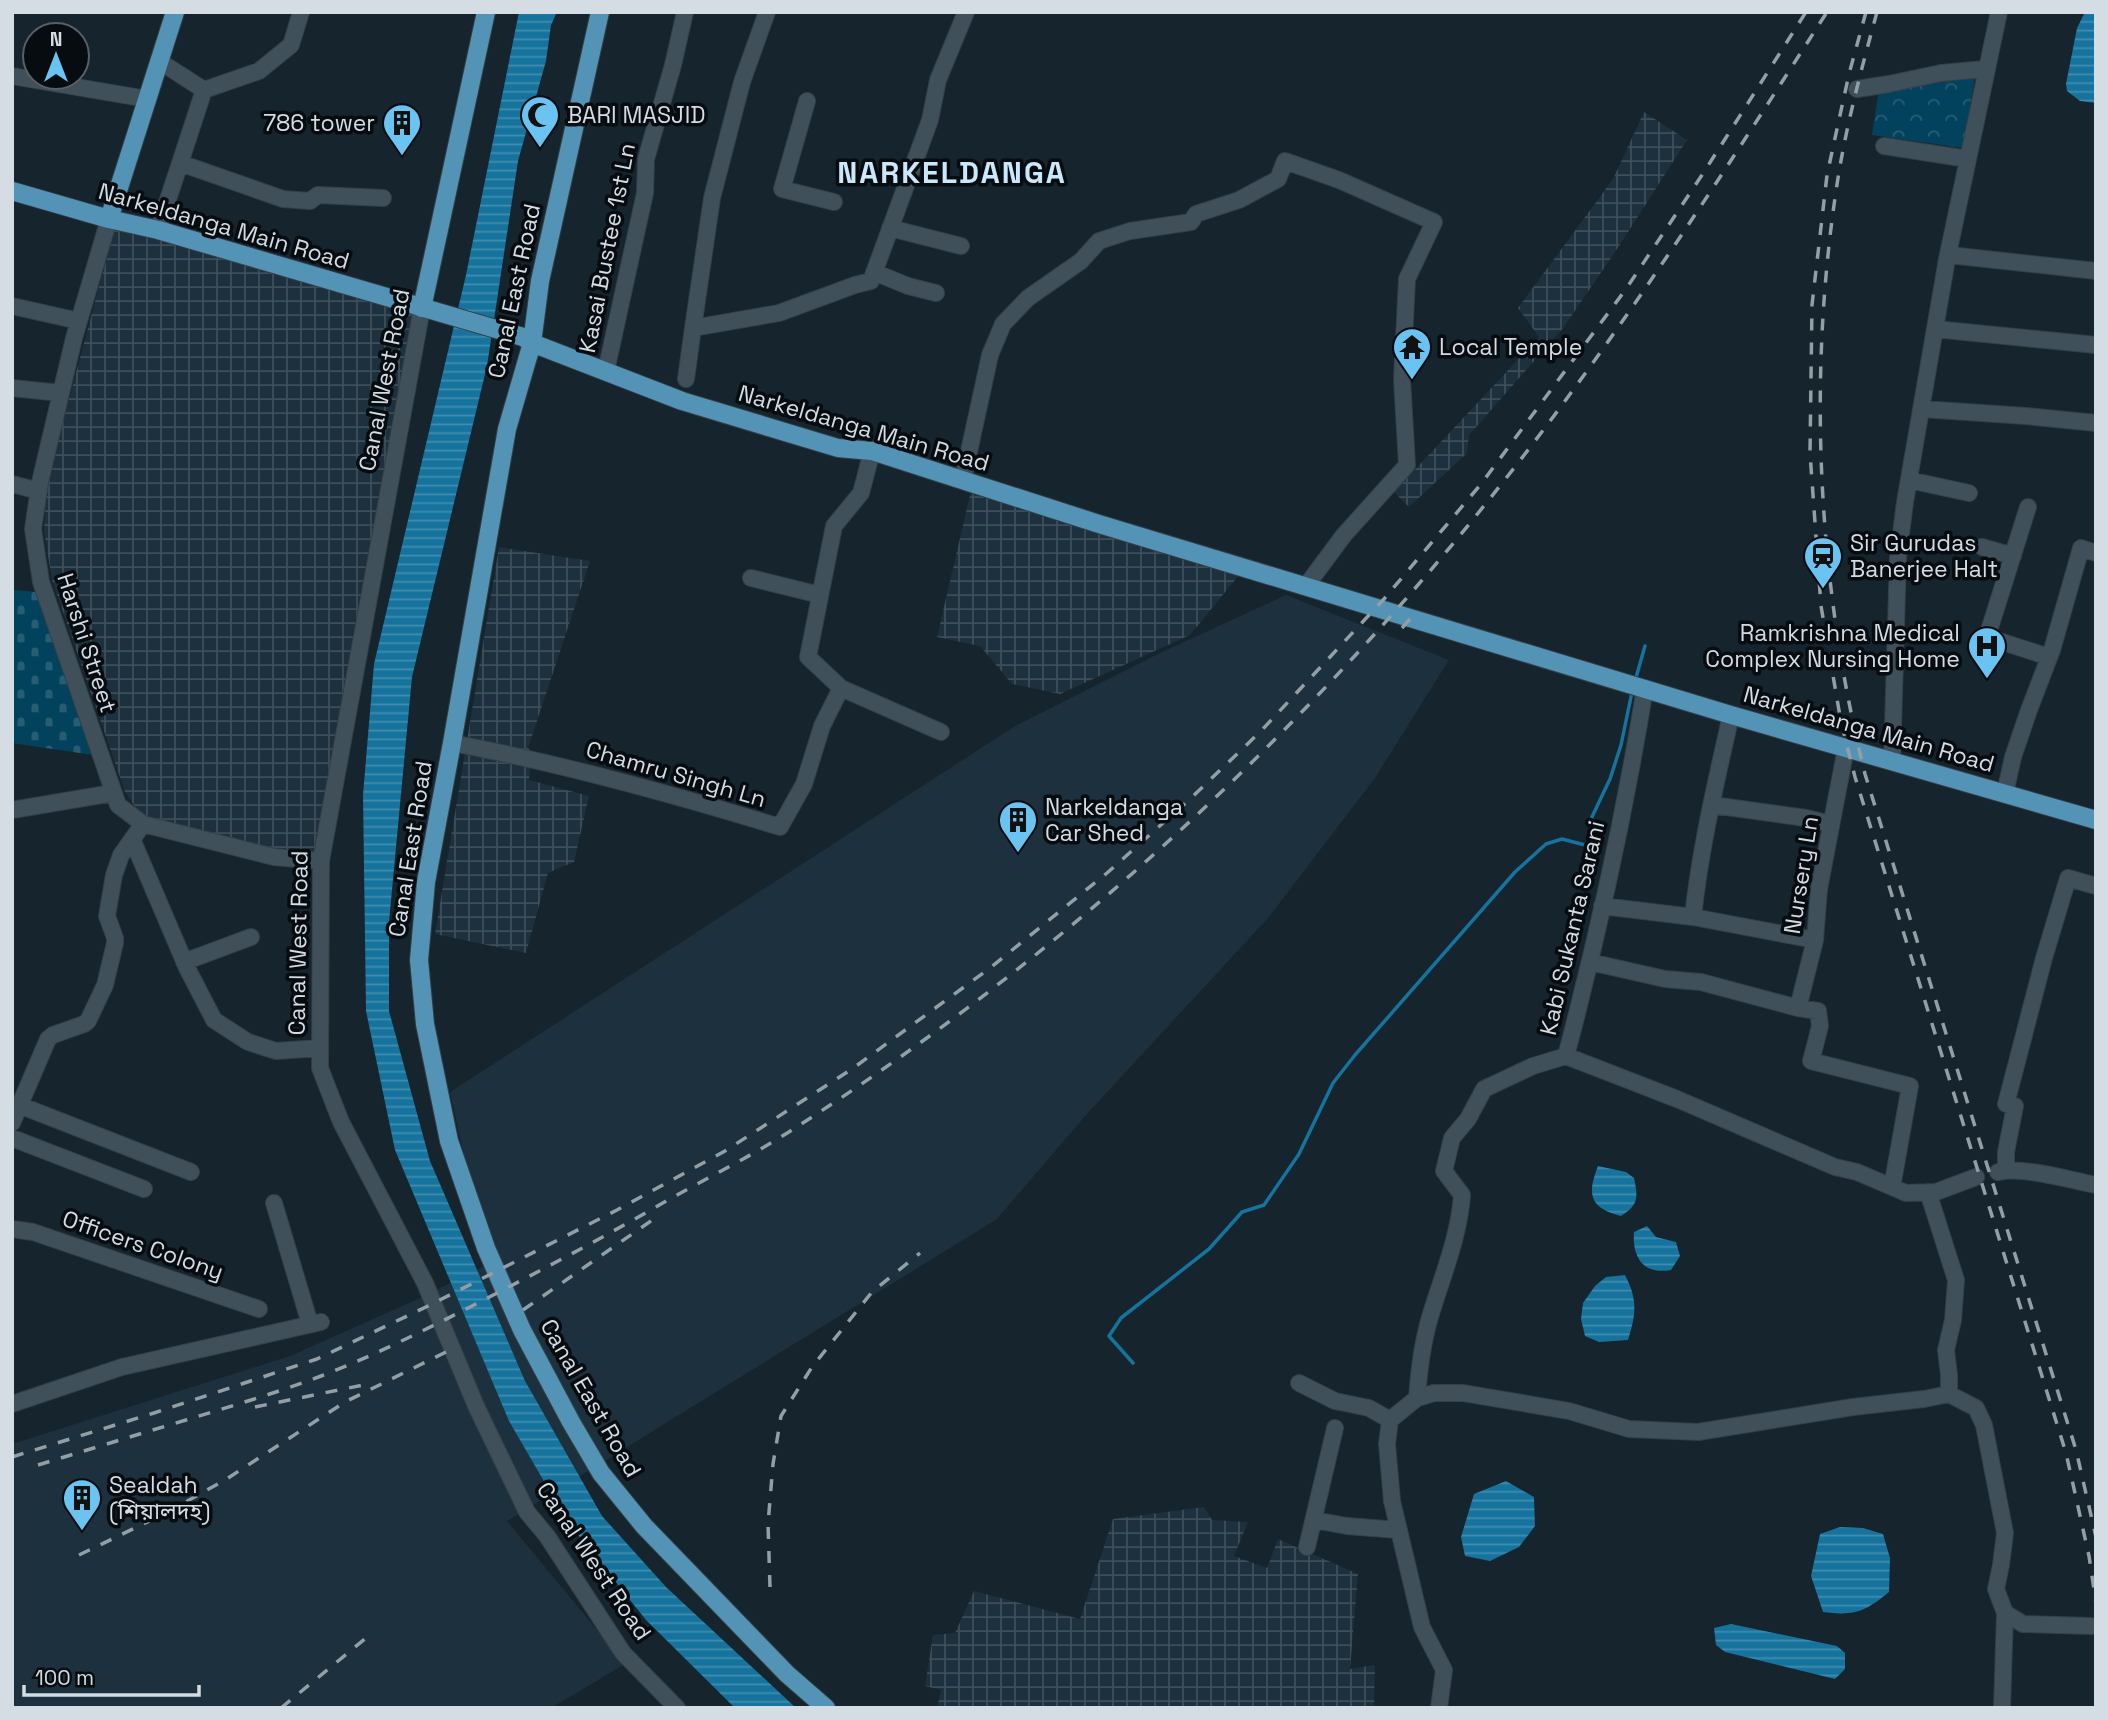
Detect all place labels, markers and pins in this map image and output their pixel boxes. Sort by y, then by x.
mosque icon: BARI MASJID [519,94,561,149]
place label: BARI MASJID [567,100,706,130]
building icon: 786 tower [381,102,423,157]
place label: 786 tower [263,108,375,138]
temple icon: Local Temple [1391,326,1433,381]
place label: Local Temple [1439,332,1582,362]
place label: Sir Gurudas Banerjee Halt [1850,528,1998,584]
station icon: Sir Gurudas Banerjee Halt [1802,535,1844,590]
place label: Ramkrishna Medical Complex Nursing Home [1705,618,1960,674]
hospital icon: Ramkrishna Medical Complex Nursing Home [1966,625,2008,680]
place label: Narkeldanga Car Shed [1045,792,1183,848]
building icon: Narkeldanga Car Shed [997,799,1039,854]
place label: Sealdah (শিয়ালদহ) [109,1470,211,1526]
building icon: Sealdah (শিয়ালদহ) [61,1477,103,1532]

